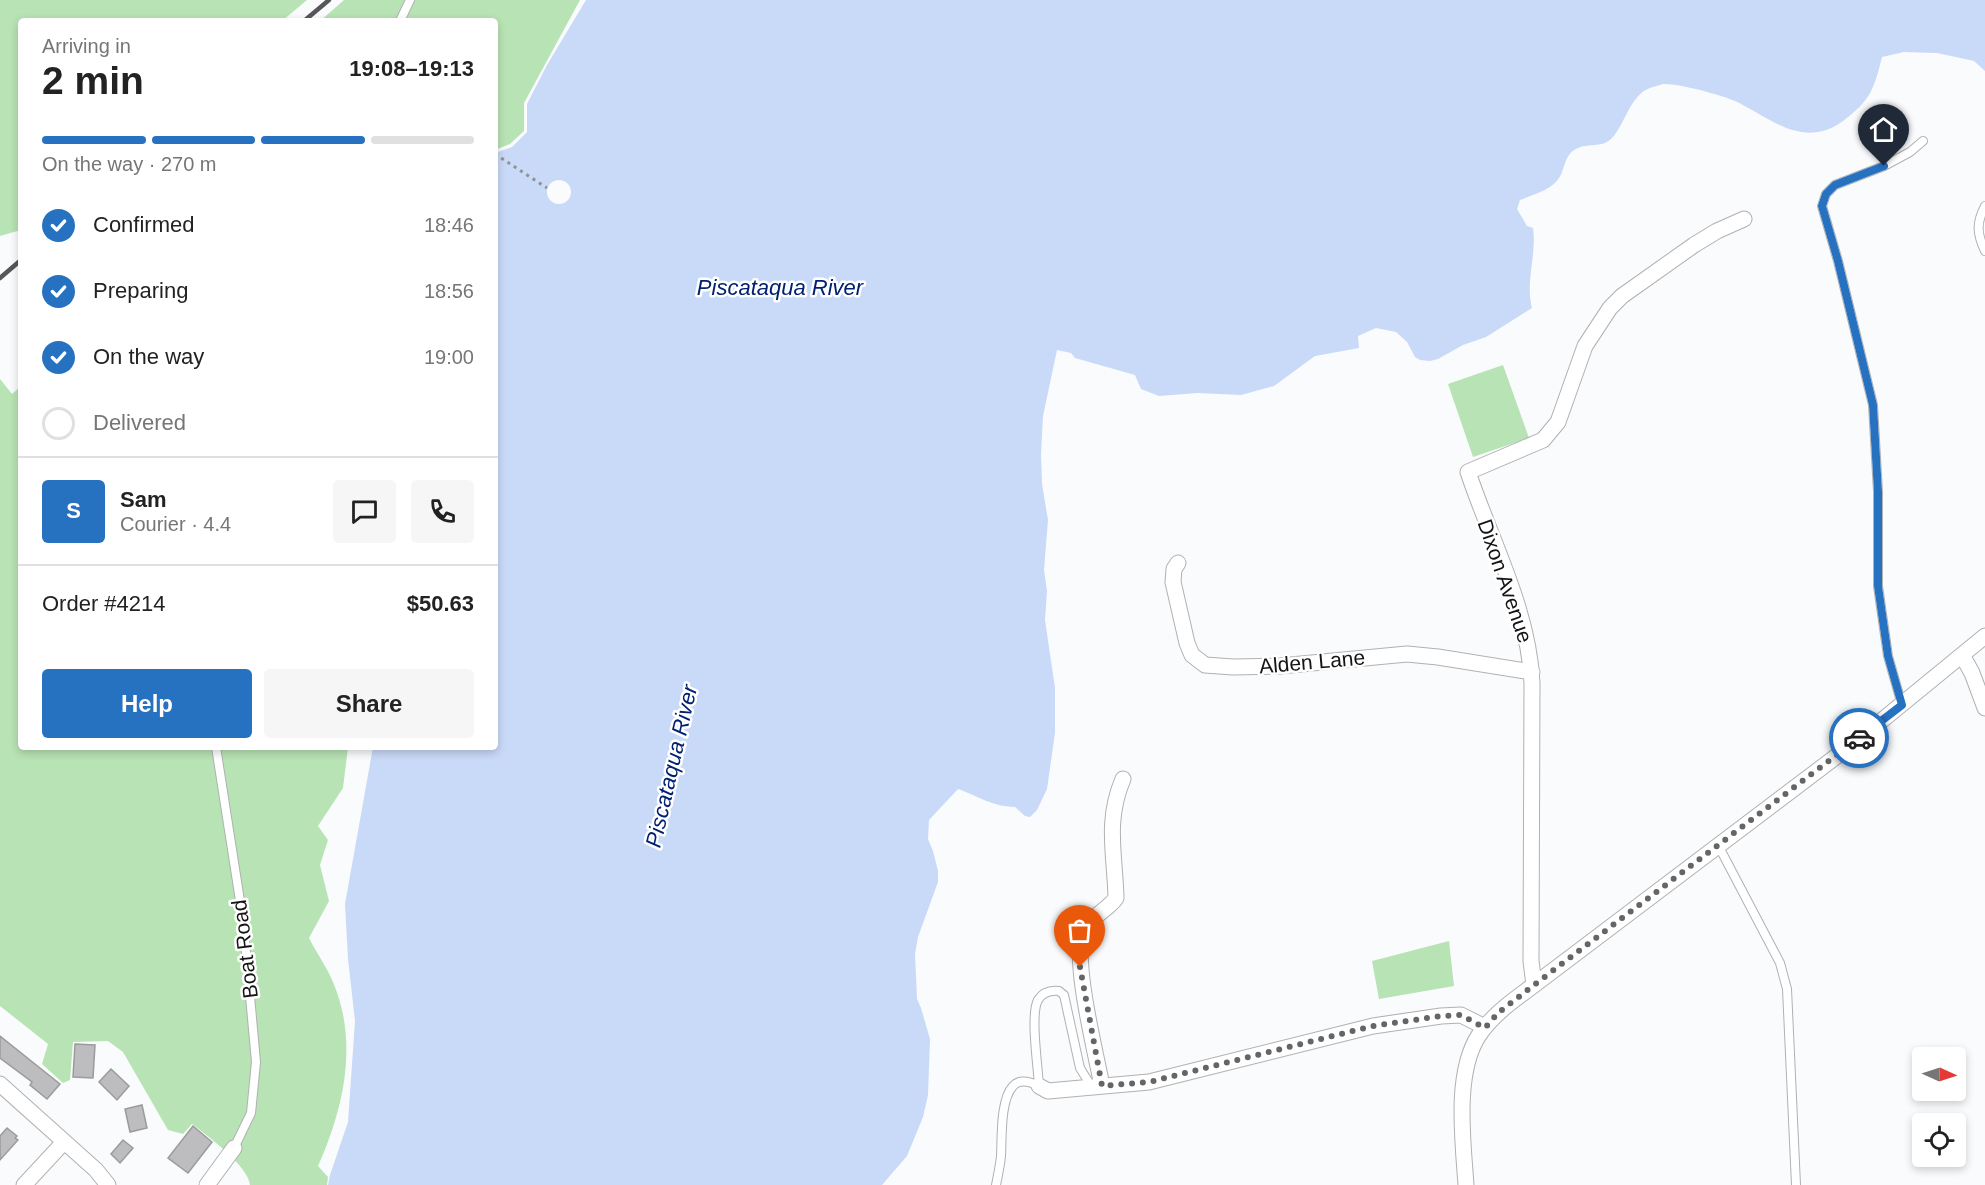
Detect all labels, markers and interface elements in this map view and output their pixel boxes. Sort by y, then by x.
text: Arriving in [42,35,131,57]
text: 19:08–19:13 [349,56,474,81]
text: 2 min [42,59,144,102]
pin [1858,104,1909,166]
icon: home [1867,113,1900,146]
text: On the way · 270 m [42,153,217,175]
icon: check [42,209,75,242]
text: Confirmed [93,212,194,237]
text: 18:46 [424,214,474,236]
icon: check [42,275,75,308]
water label: Piscataqua River [697,275,865,300]
text: Preparing [93,278,188,303]
text: 18:56 [424,280,474,302]
icon: check [42,341,75,374]
text: On the way [93,344,204,369]
text: 19:00 [424,346,474,368]
text: Delivered [93,410,186,435]
button: chat [333,480,396,543]
button: phone [411,480,474,543]
text: Sam [120,487,166,512]
text: S [66,498,81,523]
text: Courier · 4.4 [120,513,231,535]
street label: Dixon Avenue [1474,516,1537,646]
text: Order #4214 [42,591,166,616]
text: $50.63 [407,591,474,616]
street label: Alden Lane [1258,645,1366,678]
button: Help [42,669,252,738]
button: Share [264,669,474,738]
water label: Piscataqua River [641,681,703,850]
courier [1829,708,1889,768]
icon: car [1843,722,1876,755]
street label: Boat Road [227,898,262,1000]
pin [1054,905,1105,967]
icon: bag [1063,914,1096,947]
north arrow [1912,1047,1966,1101]
map controls [1912,1047,1966,1167]
button: locate [1912,1113,1966,1167]

